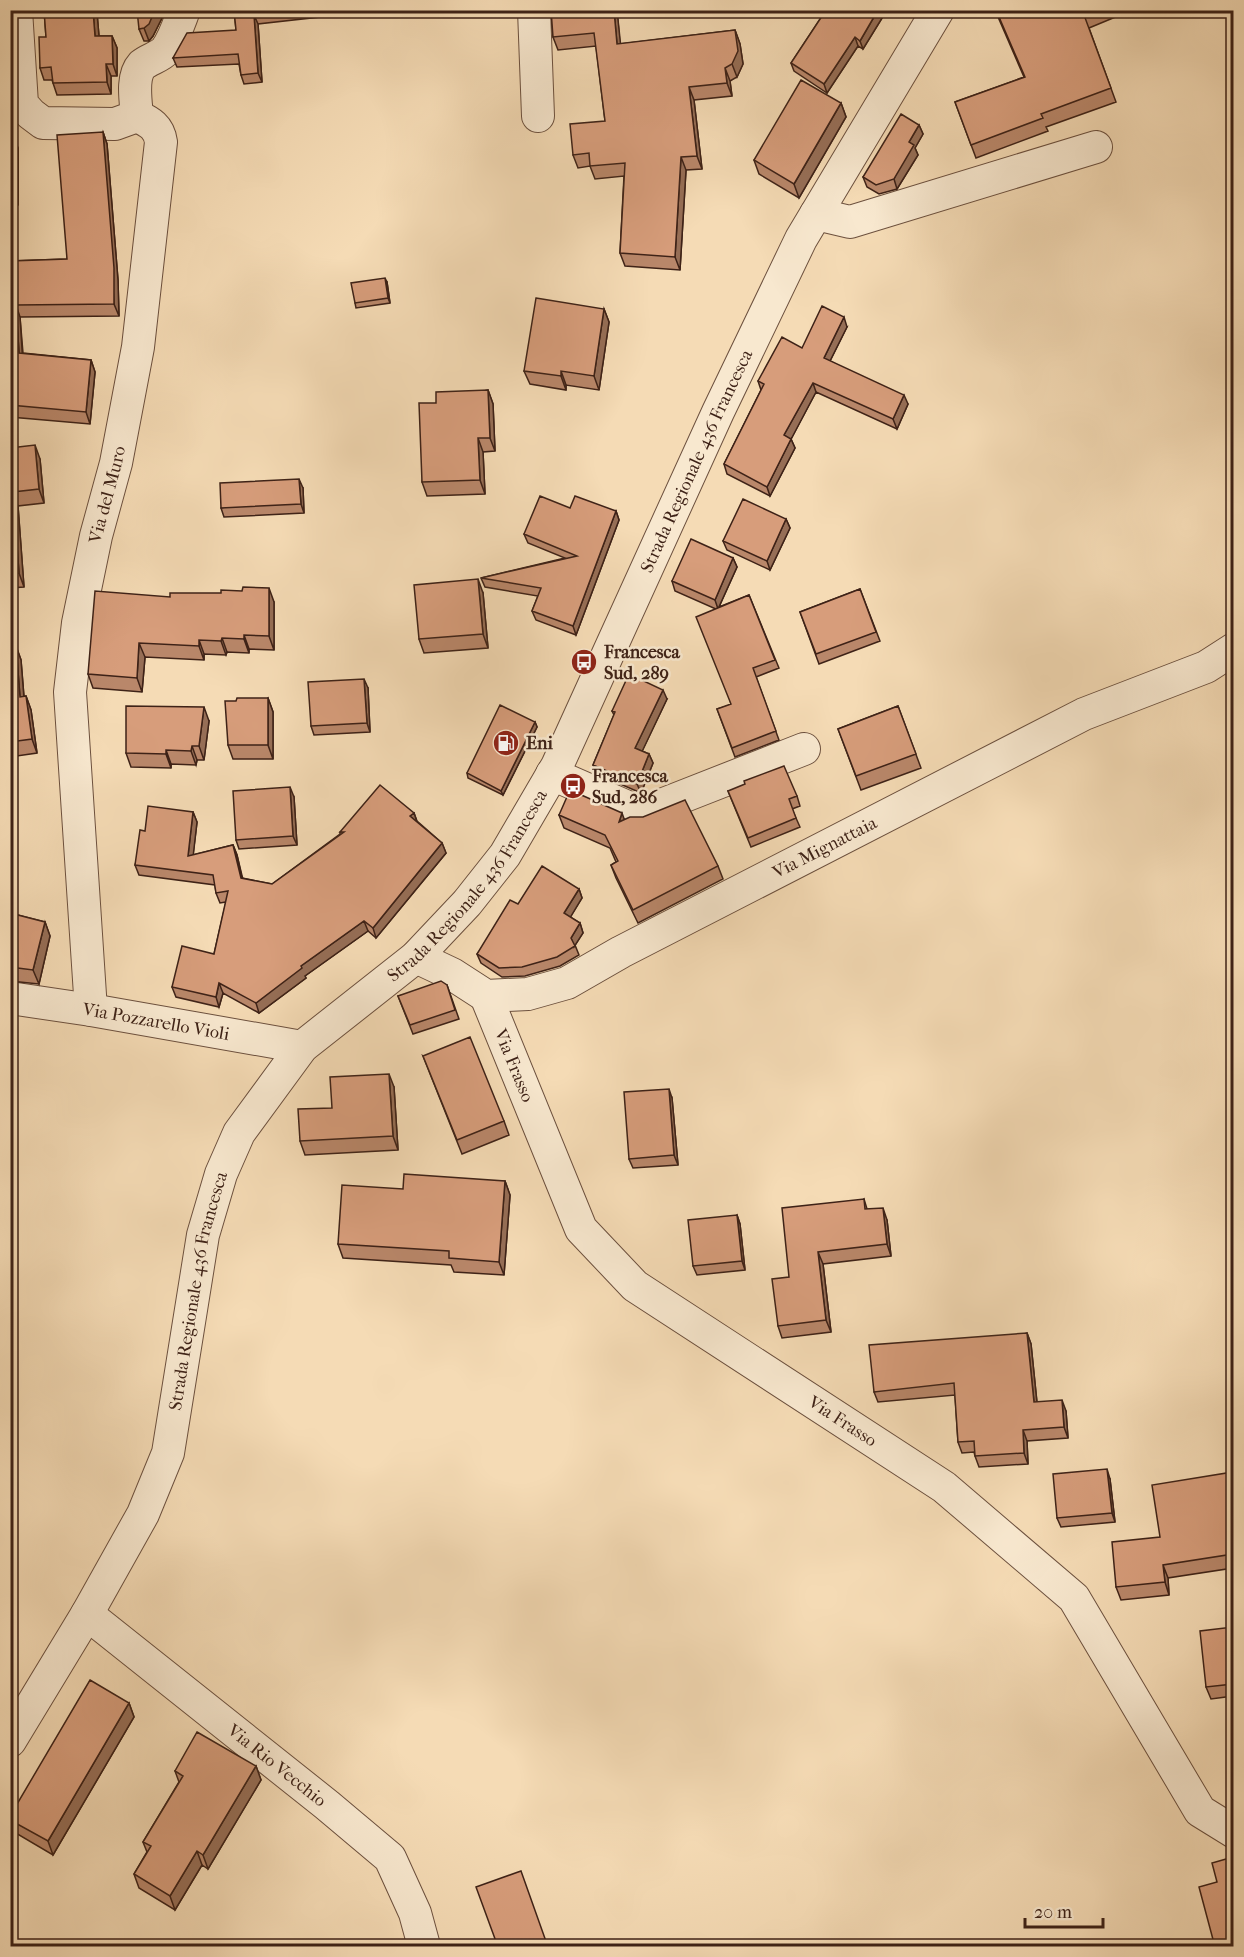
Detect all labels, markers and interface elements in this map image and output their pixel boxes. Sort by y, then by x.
street label: Strada Regionale 436 Francesca [636,345,757,576]
street label: Via del Muro [84,444,130,546]
place label: Francesca Sud, 289 [603,642,680,684]
bus stop icon: Francesca Sud, 289 [569,647,599,677]
fuel station icon: Eni [491,728,521,758]
place label: Eni [526,733,553,754]
place label: Francesca Sud, 286 [591,766,668,808]
bus stop icon: Francesca Sud, 286 [558,771,588,801]
street label: Strada Regionale 436 Francesca [383,785,552,986]
street label: Via Mignattaia [768,812,881,883]
street label: Via Pozzarello Violi [80,998,232,1045]
street label: Via Frasso [490,1025,539,1105]
street label: Strada Regionale 436 Francesca [165,1168,232,1412]
street label: Via Frasso [804,1391,881,1451]
street label: Via Rio Vecchio [223,1719,331,1811]
scale bar [1025,1891,1103,1929]
text: 20 m [1034,1902,1072,1923]

